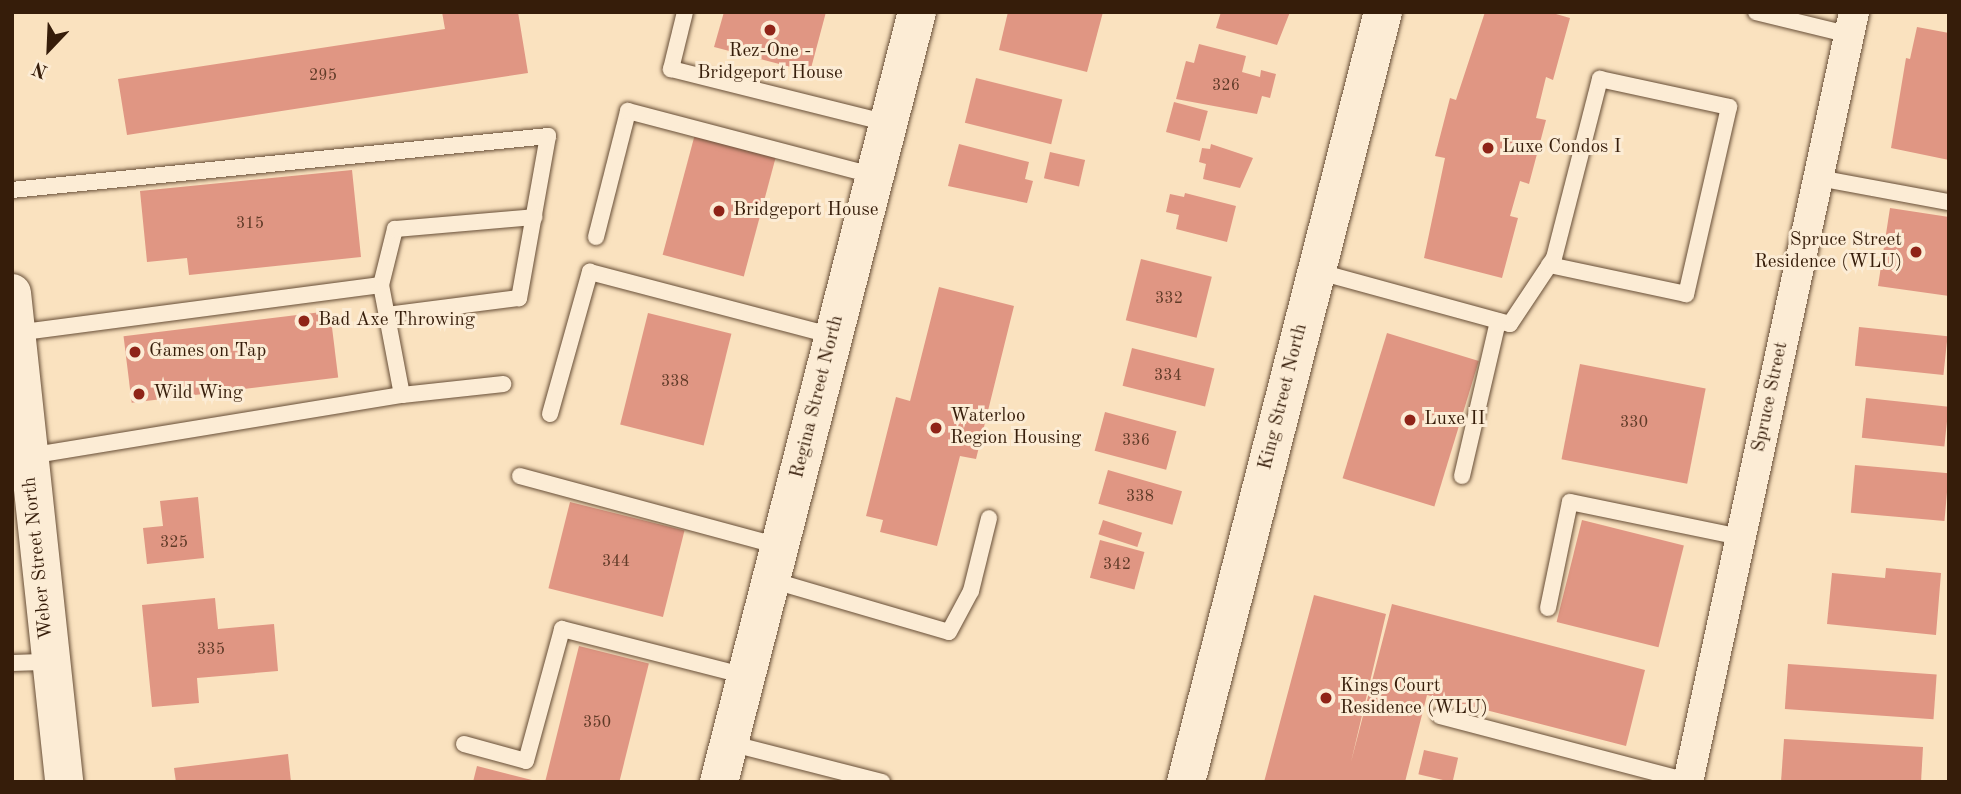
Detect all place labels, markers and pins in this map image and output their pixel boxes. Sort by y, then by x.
marker: Rez-One - Bridgeport House [762,22,778,38]
place label: Rez-One - Bridgeport House [697,41,843,85]
place label: Luxe Condos I [1502,137,1621,159]
marker: Luxe Condos I [1480,140,1496,156]
place label: Bridgeport House [733,200,879,222]
marker: Bridgeport House [711,203,727,219]
place label: Spruce Street Residence (WLU) [1754,230,1902,274]
marker: Spruce Street Residence (WLU) [1908,244,1924,260]
place label: Bad Axe Throwing [318,310,475,332]
marker: Bad Axe Throwing [296,313,312,329]
place label: Games on Tap [149,341,266,363]
marker: Games on Tap [127,344,143,360]
place label: Wild Wing [153,383,243,405]
marker: Wild Wing [131,386,147,402]
place label: Waterloo Region Housing [950,406,1081,450]
place label: Luxe II [1424,409,1485,431]
marker: Luxe II [1402,412,1418,428]
marker: Waterloo Region Housing [928,420,944,436]
place label: Kings Court Residence (WLU) [1340,676,1488,720]
marker: Kings Court Residence (WLU) [1318,690,1334,706]

